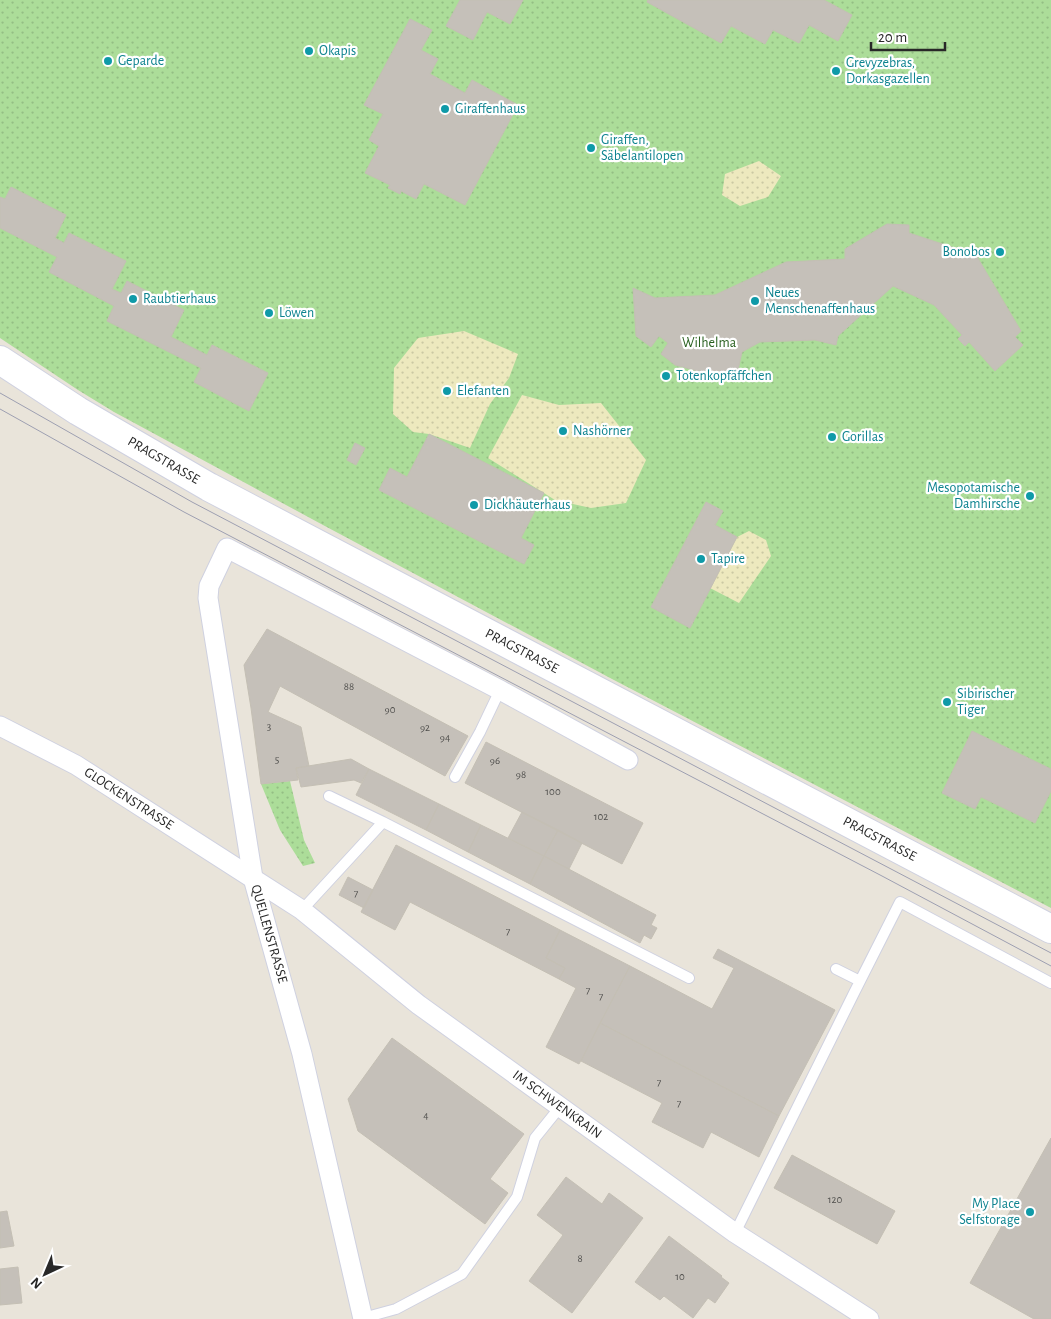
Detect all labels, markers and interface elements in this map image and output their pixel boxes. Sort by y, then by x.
scale bar [871,20,945,52]
text: 20 m [878,30,907,45]
place label: Okapis [319,44,356,58]
marker: Okapis [303,45,315,57]
place label: Geparde [118,54,164,68]
marker: Geparde [102,55,114,67]
place label: Grevyzebras, Dorkasgazellen [846,56,930,86]
marker: Grevyzebras, Dorkasgazellen [830,65,842,77]
place label: Giraffenhaus [455,102,525,116]
marker: Giraffenhaus [439,103,451,115]
place label: Giraffen, Säbelantilopen [601,133,683,163]
marker: Giraffen, Säbelantilopen [585,142,597,154]
place label: Bonobos [943,245,990,259]
marker: Bonobos [994,246,1006,258]
place label: Neues Menschenaffenhaus [765,286,875,316]
place label: Raubtierhaus [143,292,216,306]
marker: Raubtierhaus [127,293,139,305]
marker: Neues Menschenaffenhaus [749,295,761,307]
place label: Löwen [279,306,314,320]
marker: Löwen [263,307,275,319]
park label: Wilhelma [682,336,737,350]
place label: Totenkopfäffchen [676,369,772,383]
marker: Totenkopfäffchen [660,370,672,382]
place label: Elefanten [457,384,509,398]
marker: Elefanten [441,385,453,397]
place label: Nashörner [573,424,631,438]
marker: Nashörner [557,425,569,437]
place label: Gorillas [842,430,883,444]
marker: Gorillas [826,431,838,443]
street label: PRAGSTRASSE [125,434,202,487]
place label: Mesopotamische Damhirsche [927,481,1020,511]
marker: Mesopotamische Damhirsche [1024,490,1036,502]
place label: Dickhäuterhaus [484,498,570,512]
marker: Dickhäuterhaus [468,499,480,511]
place label: Tapire [711,552,745,566]
marker: Tapire [695,553,707,565]
street label: PRAGSTRASSE [483,626,561,676]
house number: 88 [344,681,354,692]
place label: Sibirischer Tiger [957,687,1015,717]
marker: Sibirischer Tiger [941,696,953,708]
house number: 90 [385,704,396,715]
house number: 3 [267,721,272,732]
house number: 92 [420,722,430,733]
house number: 94 [440,732,450,743]
house number: 5 [275,754,280,765]
house number: 96 [490,755,500,766]
street label: GLOCKENSTRASSE [82,765,176,833]
house number: 98 [516,769,526,780]
house number: 100 [545,786,561,797]
house number: 102 [594,811,608,822]
street label: PRAGSTRASSE [841,814,919,864]
street label: QUELLENSTRASSE [248,883,290,985]
house number: 7 [354,888,359,899]
house number: 7 [506,926,511,937]
house number: 7 [586,985,591,996]
house number: 7 [599,991,604,1002]
street label: IM SCHWENKRAIN [510,1068,604,1141]
house number: 7 [657,1077,662,1088]
house number: 7 [677,1098,682,1109]
house number: 4 [423,1110,429,1121]
house number: 120 [828,1194,842,1205]
place label: My Place Selfstorage [959,1197,1020,1227]
marker: My Place Selfstorage [1024,1206,1036,1218]
north arrow [20,1249,70,1299]
house number: 8 [577,1253,583,1264]
house number: 10 [675,1271,685,1282]
text: N [28,1274,45,1291]

